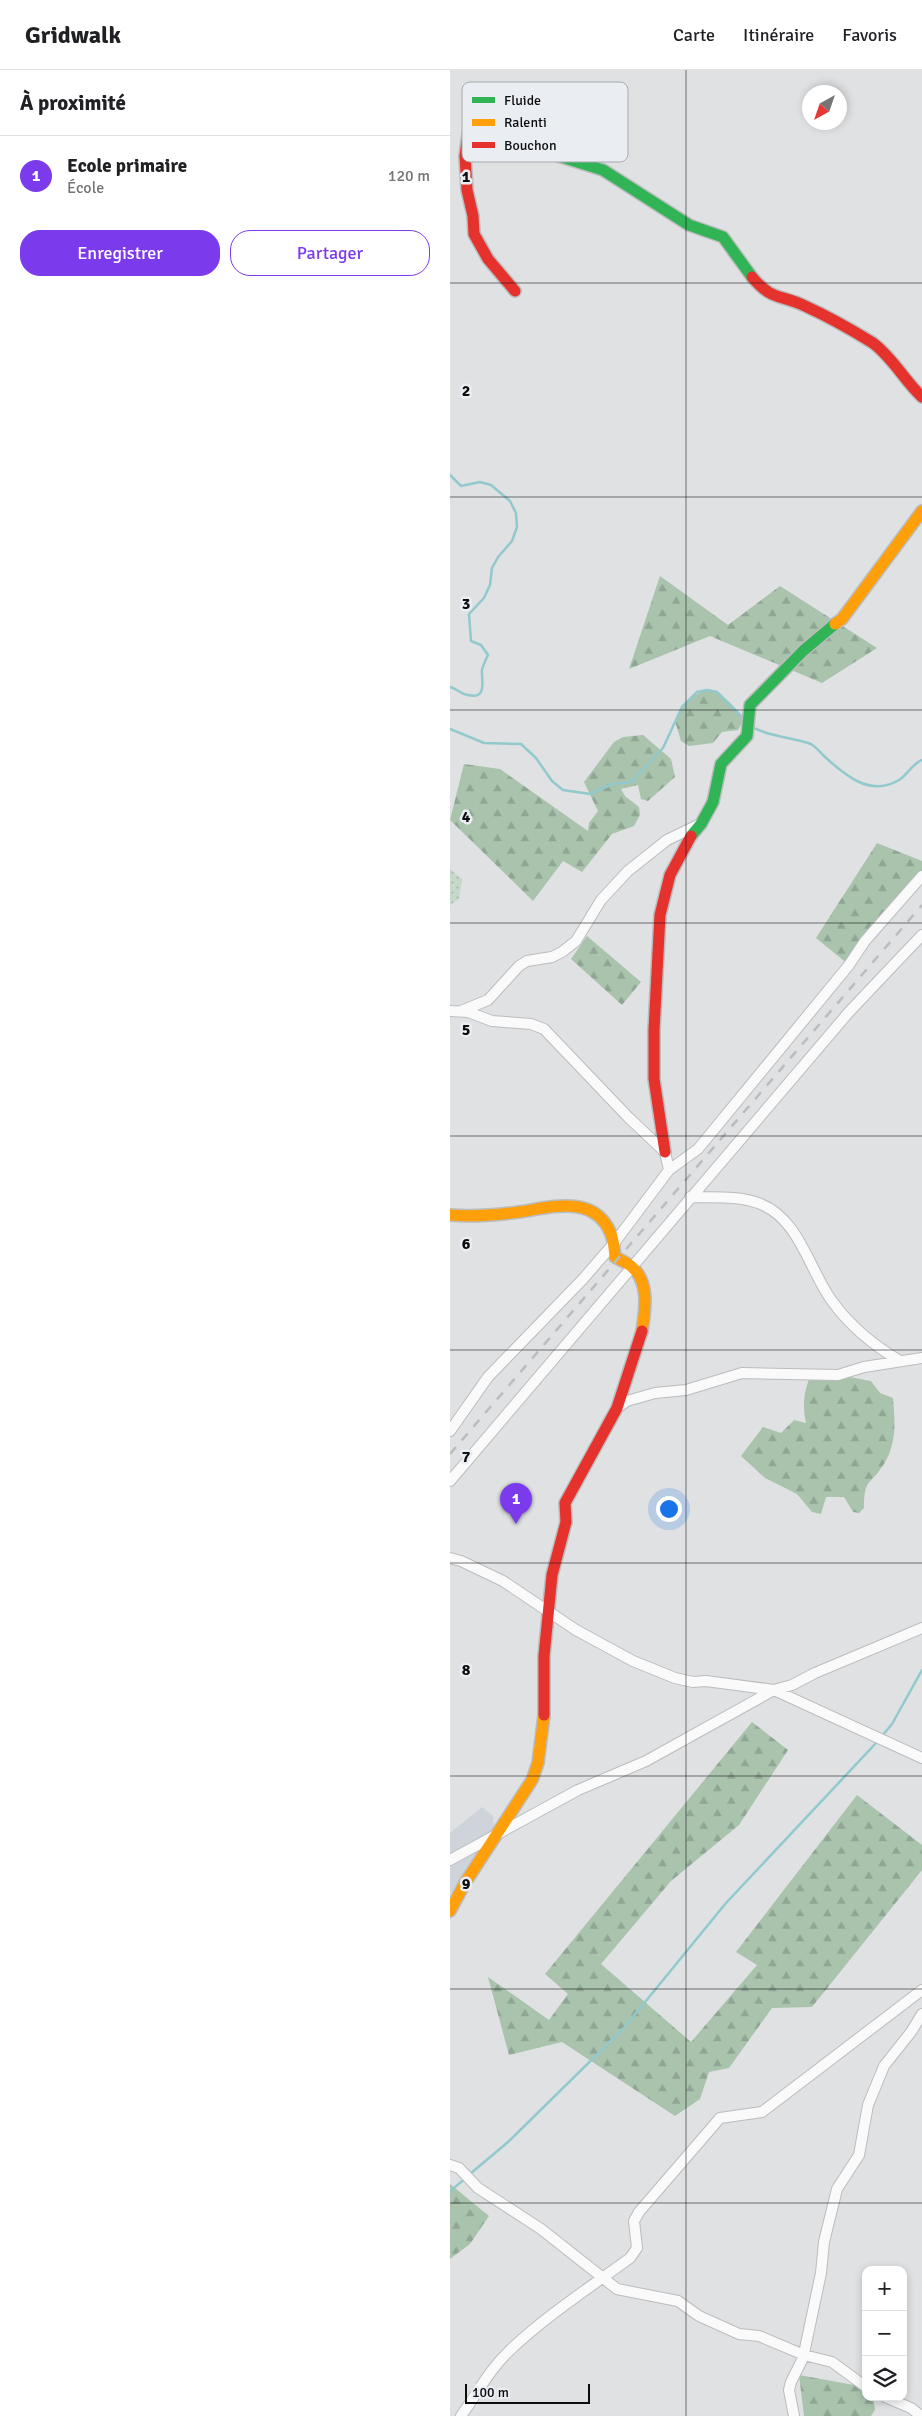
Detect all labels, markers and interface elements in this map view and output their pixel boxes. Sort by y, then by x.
text: Gridwalk [25,20,121,50]
text: Carte [673,24,715,46]
text: Itinéraire [743,24,814,46]
text: Favoris [842,24,897,46]
legend [462,82,628,162]
north arrow [802,85,847,130]
text: À proximité [20,90,126,116]
text: Fluide [504,92,541,109]
text: Ralenti [504,114,547,131]
text: Bouchon [504,137,557,154]
text: Ecole primaire [67,154,187,178]
text: 1 [32,166,40,186]
text: 120 m [388,166,430,186]
text: 1 [462,167,471,187]
text: École [67,178,104,198]
button: Enregistrer [20,230,220,276]
button: Partager [230,230,430,276]
text: 2 [462,381,470,401]
text: 3 [462,594,470,614]
text: 4 [462,807,471,827]
text: 5 [462,1020,470,1040]
text: 6 [462,1234,471,1254]
text: 7 [462,1447,471,1467]
pin: 1 [500,1483,532,1524]
your location [656,1496,682,1522]
text: 8 [462,1660,471,1680]
text: 9 [462,1874,471,1894]
map controls [862,2266,907,2401]
button: + [862,2266,907,2311]
button: − [862,2311,907,2356]
button: layers [862,2356,907,2401]
scale bar [465,2381,590,2404]
text: 100 m [472,2384,509,2401]

